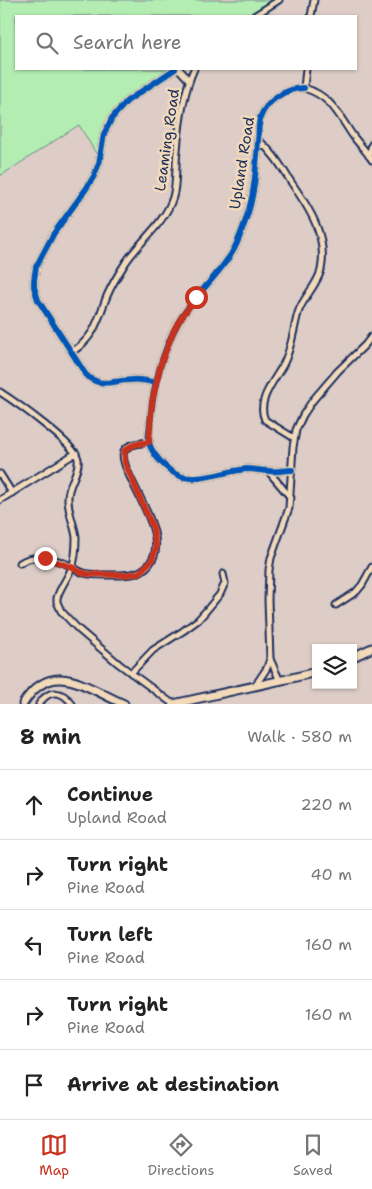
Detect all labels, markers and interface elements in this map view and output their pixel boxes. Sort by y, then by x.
search box [15,15,357,70]
icon: search [33,29,61,57]
text: Search here [73,30,182,55]
street label: Leaming Road [150,87,184,193]
street label: Upland Road [225,115,259,211]
route start [185,286,208,309]
route end [34,547,57,570]
map controls [312,644,357,689]
button: layers [312,644,357,689]
text: 8 min [20,723,81,751]
text: Walk · 580 m [247,726,352,747]
text: Continue [67,782,153,807]
icon: ahead [20,791,48,819]
text: 220 m [300,794,352,815]
text: Upland Road [67,807,167,828]
text: Turn right [67,852,168,877]
icon: right [20,861,48,889]
text: 40 m [310,864,352,885]
text: Pine Road [67,877,145,898]
text: Turn left [67,922,153,947]
icon: left [20,931,48,959]
text: 160 m [305,934,352,955]
text: Pine Road [67,947,145,968]
text: Turn right [67,992,168,1017]
icon: right [20,1001,48,1029]
text: 160 m [305,1004,352,1025]
text: Pine Road [67,1017,145,1038]
icon: arrive [20,1071,48,1099]
text: Arrive at destination [67,1072,279,1097]
tab: Map [39,1131,69,1179]
tab: Directions [148,1131,215,1179]
tab: Saved [293,1131,333,1179]

